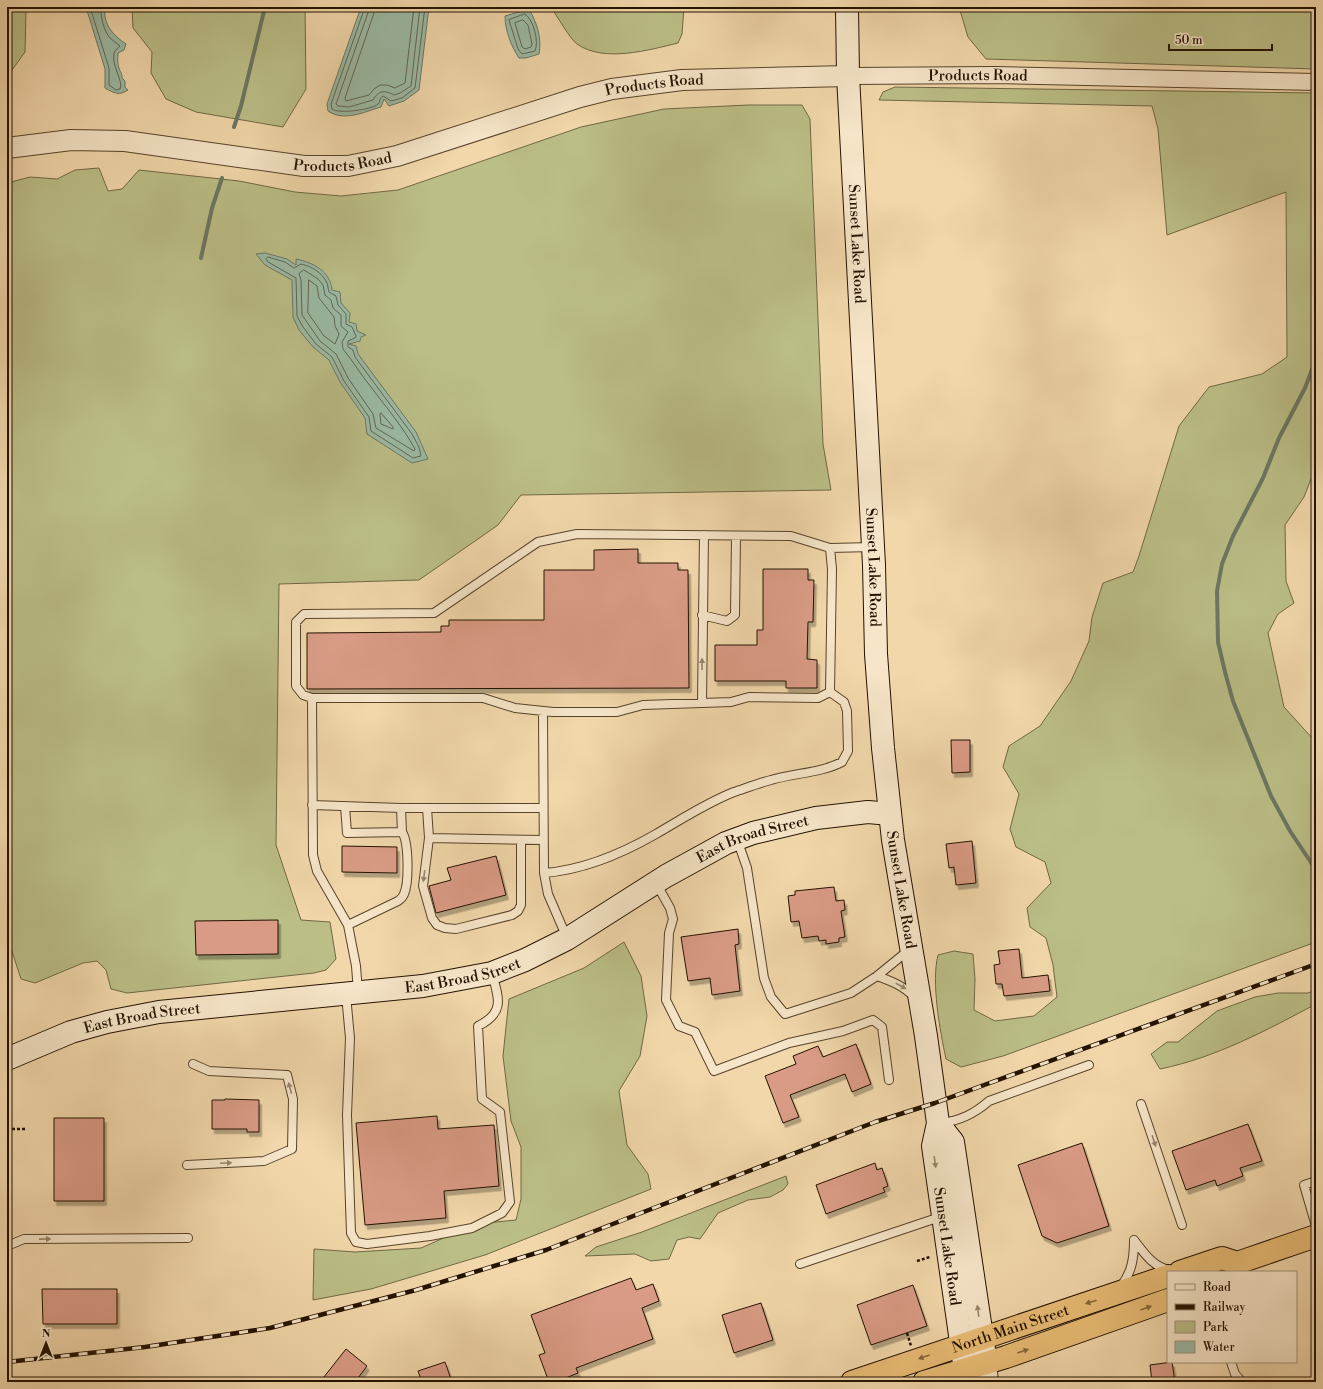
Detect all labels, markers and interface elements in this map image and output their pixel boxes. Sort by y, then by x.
scale bar [1169,26,1272,52]
text: 50 m [1175,33,1203,48]
street label: Products Road [928,65,1028,85]
street label: Products Road [603,70,704,100]
street label: Products Road [292,148,394,176]
street label: Sunset Lake Road [844,184,870,304]
street label: Sunset Lake Road [861,507,885,628]
one-way arrow [699,657,705,670]
street label: East Broad Street [693,810,811,867]
street label: Sunset Lake Road [883,830,921,951]
one-way arrow [421,870,427,882]
street label: East Broad Street [404,953,524,997]
one-way arrow [895,983,907,989]
street label: East Broad Street [81,998,202,1038]
one-way arrow [287,1082,293,1094]
one-way arrow [1151,1135,1157,1147]
one-way arrow [932,1156,938,1168]
one-way arrow [220,1160,233,1166]
street label: Sunset Lake Road [929,1186,965,1307]
one-way arrow [39,1236,52,1242]
legend [1167,1271,1297,1363]
text: Road [1203,1280,1231,1295]
one-way arrow [1085,1299,1097,1305]
street label: North Main Street [949,1300,1072,1357]
text: Railway [1203,1300,1245,1315]
one-way arrow [975,1304,981,1317]
one-way arrow [1140,1305,1152,1311]
text: Park [1203,1320,1229,1335]
north arrow [26,1323,66,1363]
text: N [42,1327,51,1341]
text: Water [1202,1340,1235,1355]
one-way arrow [1017,1347,1029,1353]
one-way arrow [918,1354,930,1360]

